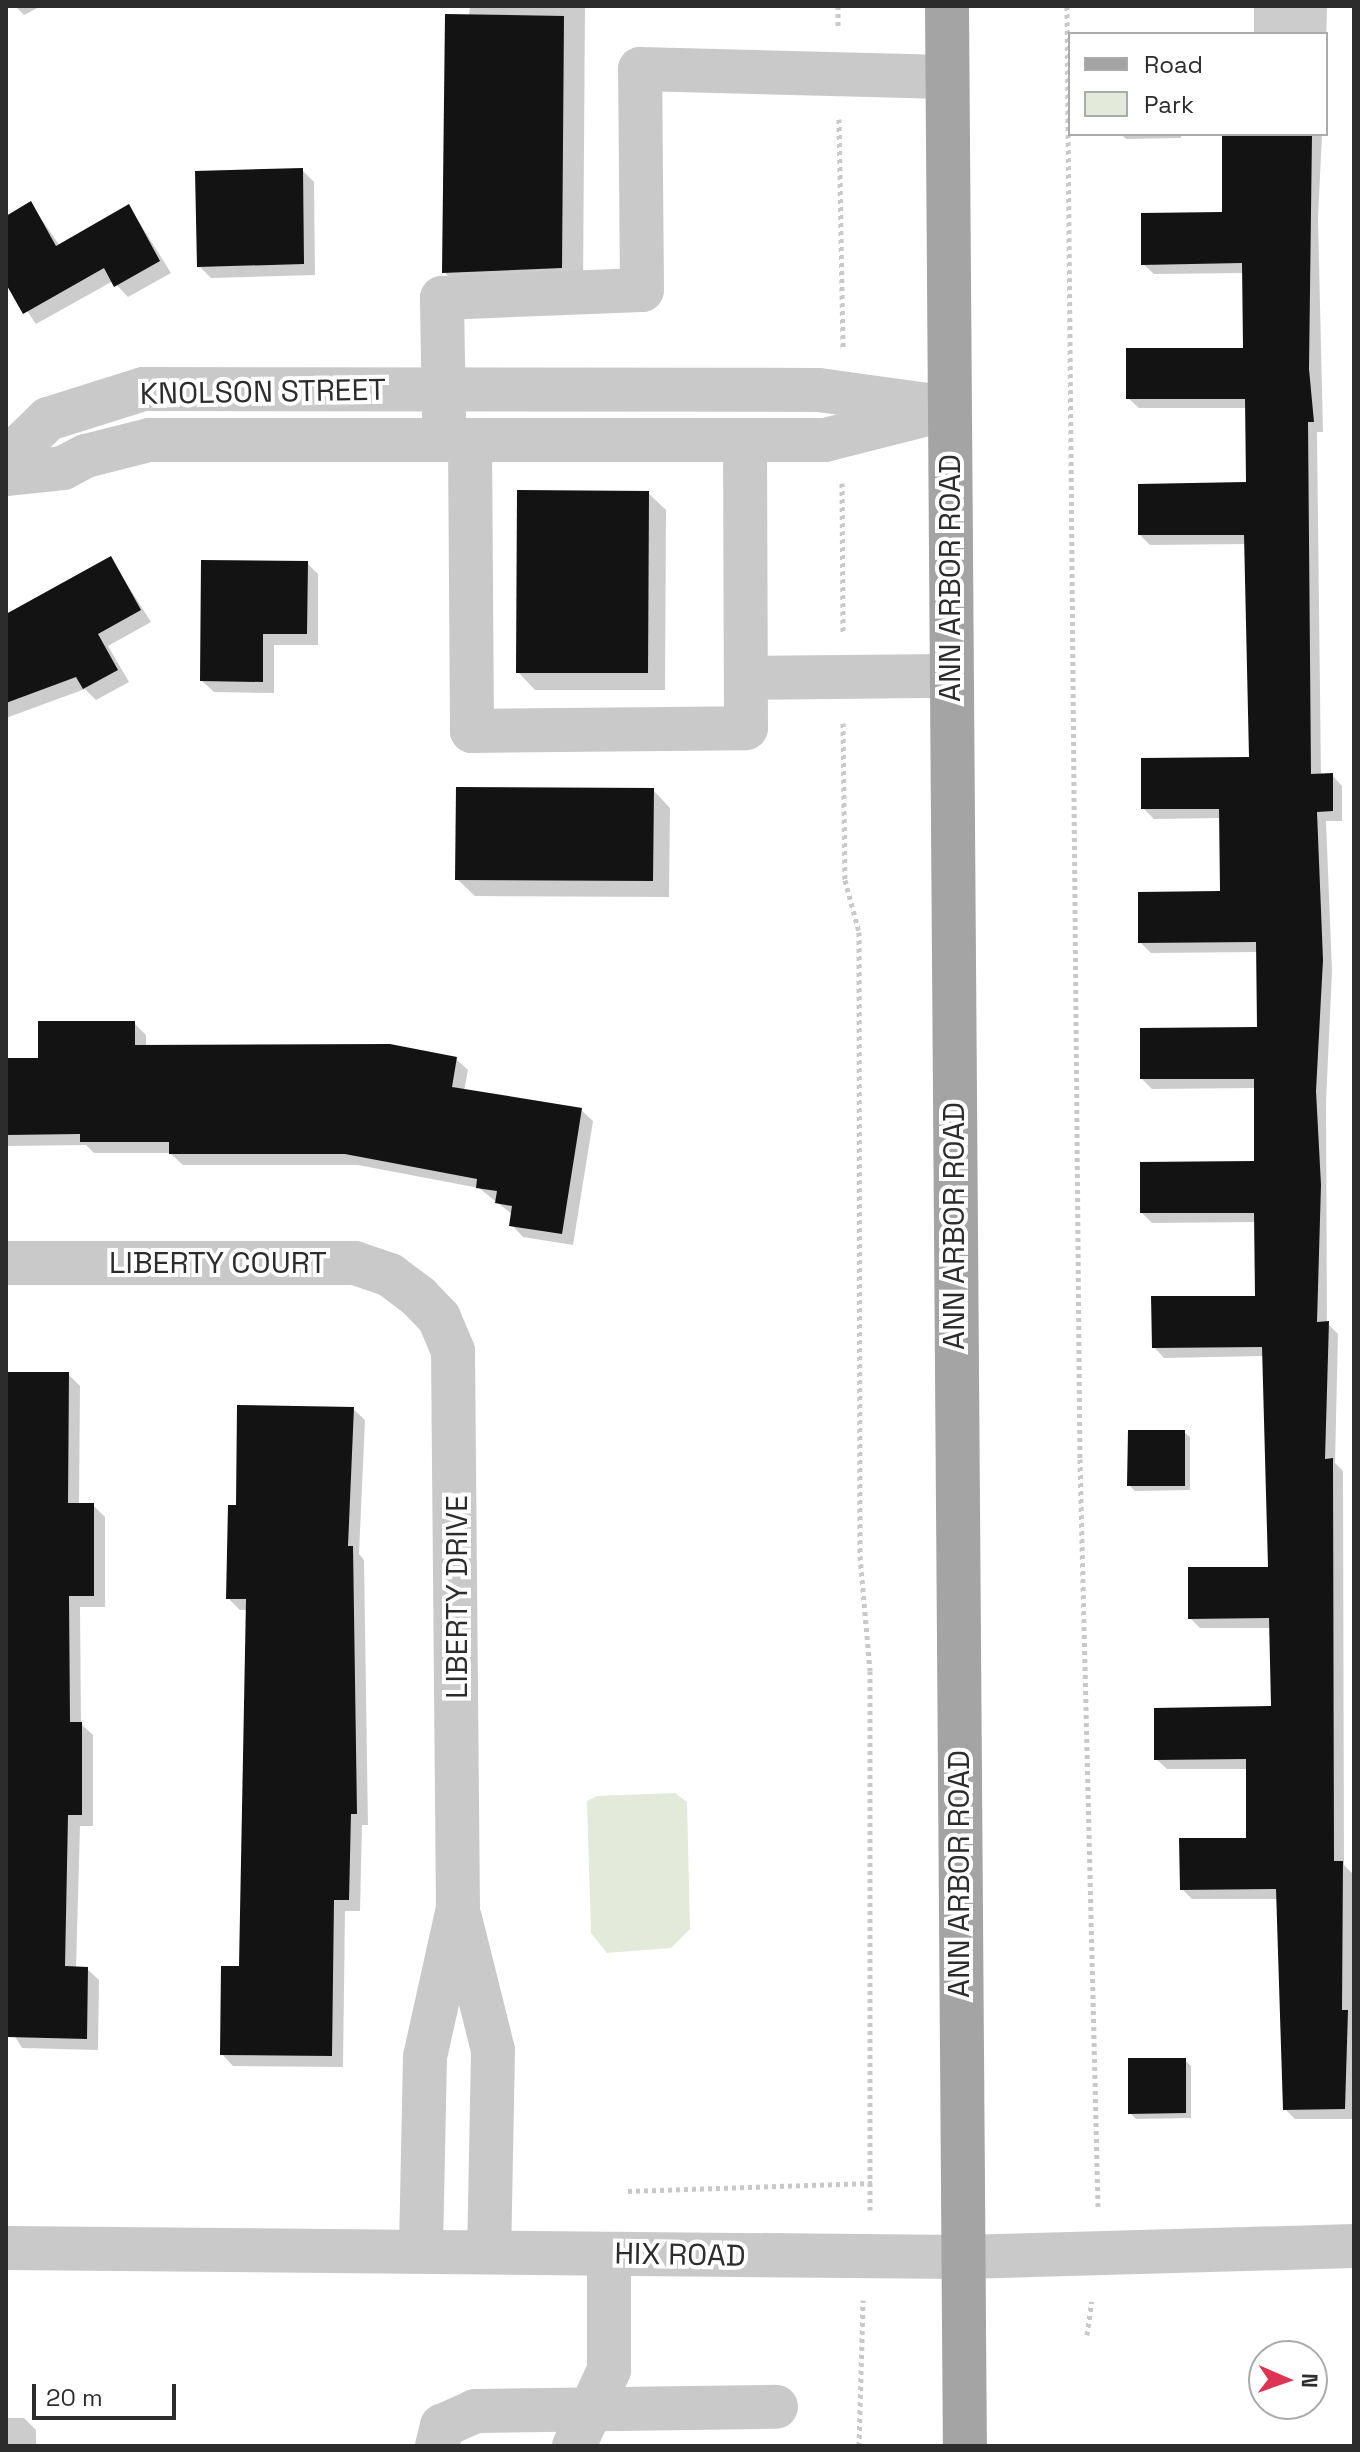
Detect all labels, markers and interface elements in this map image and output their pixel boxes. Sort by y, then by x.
legend [1068,32,1328,136]
text: Road [1144,49,1203,80]
text: Park [1144,89,1194,120]
street label: KNOLSON STREET [140,372,386,412]
street label: ANN ARBOR ROAD [932,454,968,702]
street label: ANN ARBOR ROAD [936,1102,972,1350]
street label: LIBERTY COURT [109,1245,327,1281]
street label: LIBERTY DRIVE [439,1495,475,1699]
street label: ANN ARBOR ROAD [941,1750,977,1998]
street label: HIX ROAD [614,2236,746,2274]
north arrow [1248,2340,1328,2420]
scale bar [36,2368,180,2418]
text: N [1296,2373,1324,2389]
text: 20 m [46,2382,103,2413]

